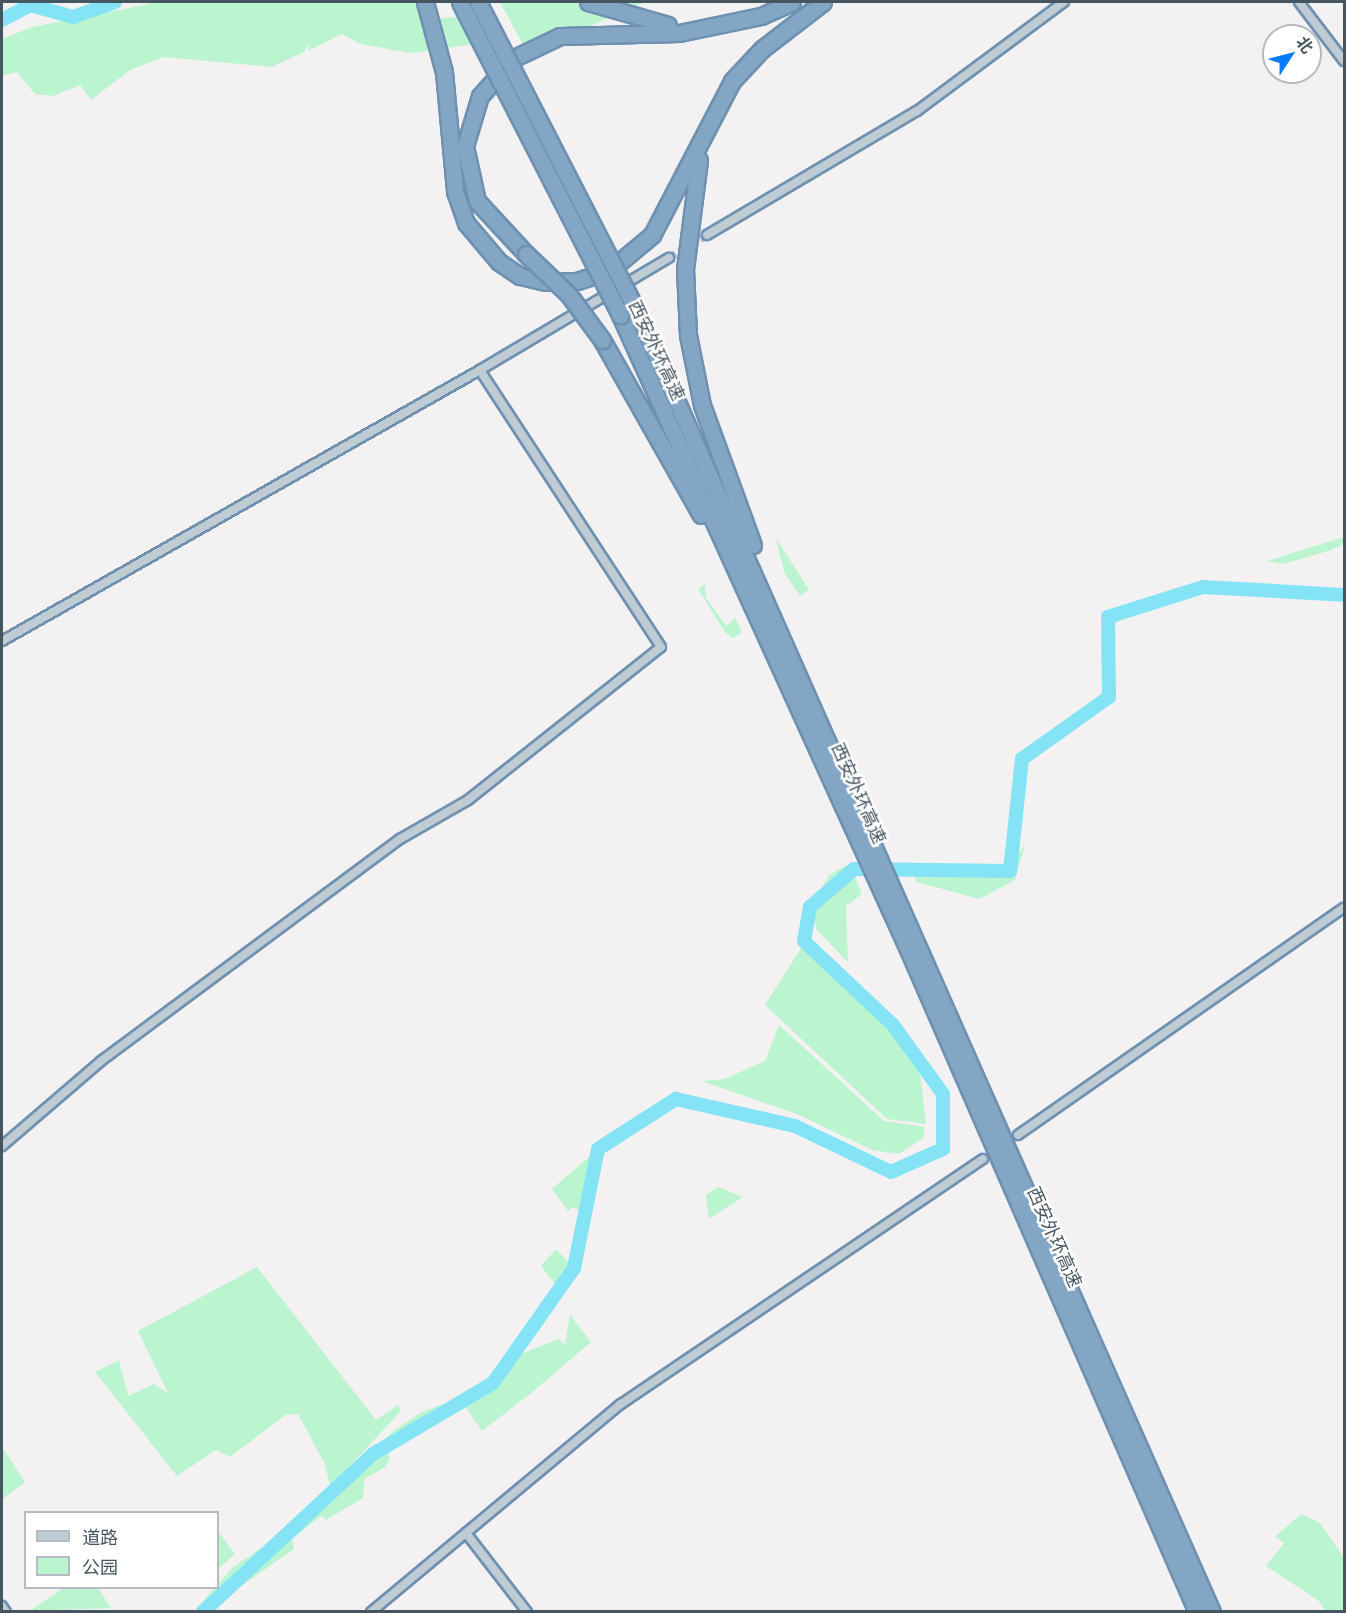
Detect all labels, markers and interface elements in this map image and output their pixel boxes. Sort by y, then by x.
north arrow [1262,24,1322,84]
text: 北 [1291,32,1319,58]
street label: 西安外环高速 [624,296,690,404]
street label: 西安外环高速 [827,739,891,847]
street label: 西安外环高速 [1023,1183,1087,1291]
legend [24,1511,219,1589]
text: 道路 [82,1525,118,1549]
text: 公园 [82,1555,118,1579]

